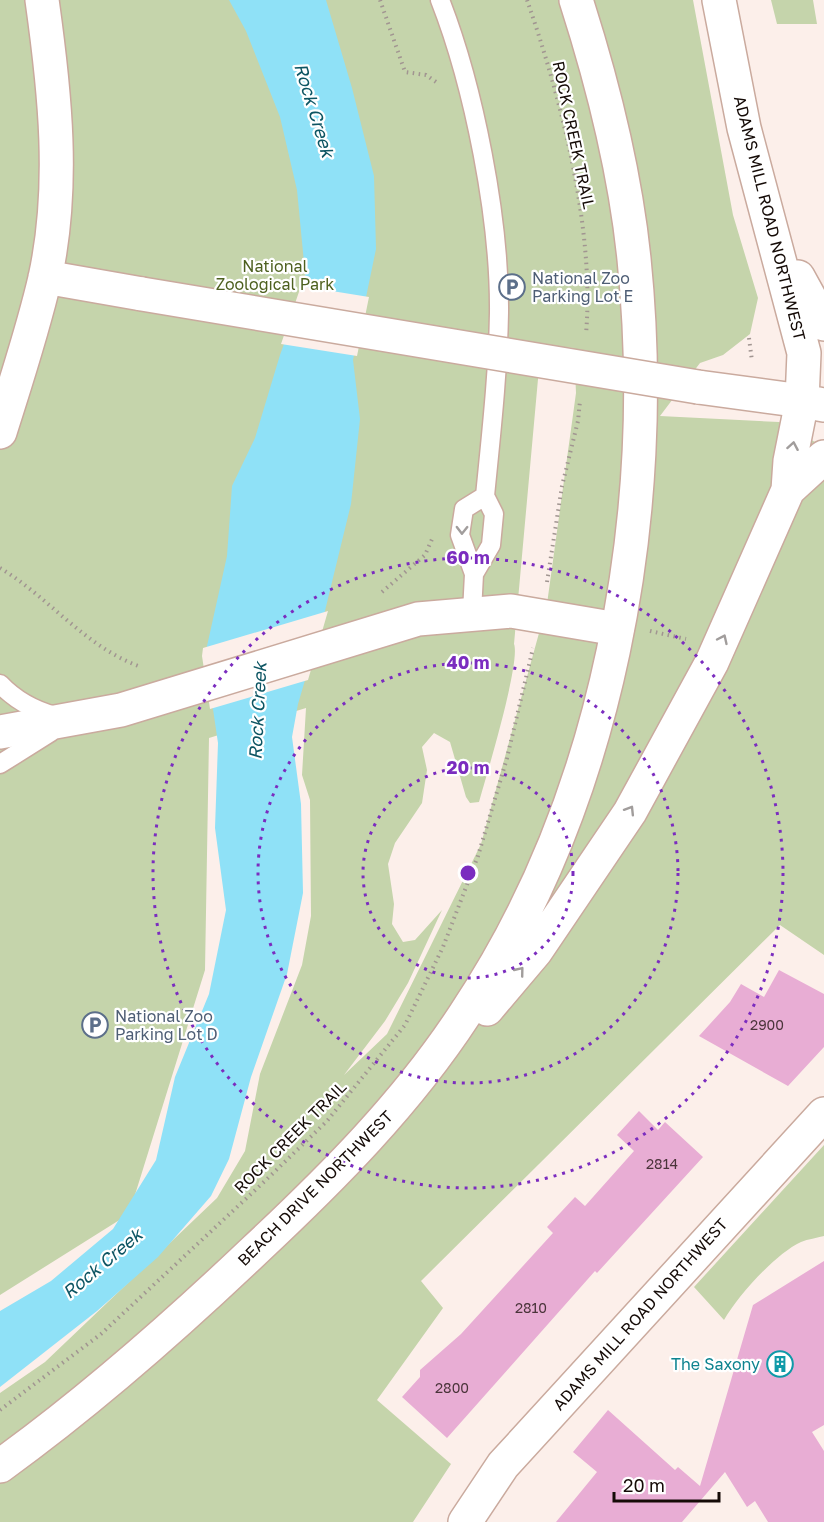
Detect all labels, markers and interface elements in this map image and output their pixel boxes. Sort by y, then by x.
street label: ROCK CREEK TRAIL [549,59,599,211]
water label: Rock Creek [290,60,340,162]
street label: ADAMS MILL ROAD NORTHWEST [730,94,810,343]
park label: National Zoological Park [216,256,334,294]
place label: National Zoo Parking Lot E [532,268,633,306]
parking icon: National Zoo Parking Lot E [497,272,527,302]
one-way arrow [786,441,798,450]
one-way arrow [456,526,468,535]
text: 60 m [446,546,490,568]
one-way arrow [715,634,727,645]
text: 40 m [446,651,490,673]
water label: Rock Creek [243,660,271,760]
text: 20 m [447,756,489,778]
one-way arrow [623,806,634,817]
centre of rings [458,863,478,883]
one-way arrow [512,967,523,978]
place label: National Zoo Parking Lot D [115,1006,218,1044]
parking icon: National Zoo Parking Lot D [80,1010,110,1040]
house number: 2900 [750,1016,784,1033]
street label: ROCK CREEK TRAIL [230,1077,350,1197]
street label: BEACH DRIVE NORTHWEST [233,1106,397,1270]
house number: 2814 [646,1155,678,1172]
street label: ADAMS MILL ROAD NORTHWEST [548,1214,732,1414]
water label: Rock Creek [58,1222,148,1303]
house number: 2810 [515,1299,547,1316]
building icon: The Saxony [765,1349,795,1379]
place label: The Saxony [671,1354,760,1374]
house number: 2800 [435,1379,469,1396]
scale bar [614,1465,719,1503]
text: 20 m [623,1474,665,1496]

